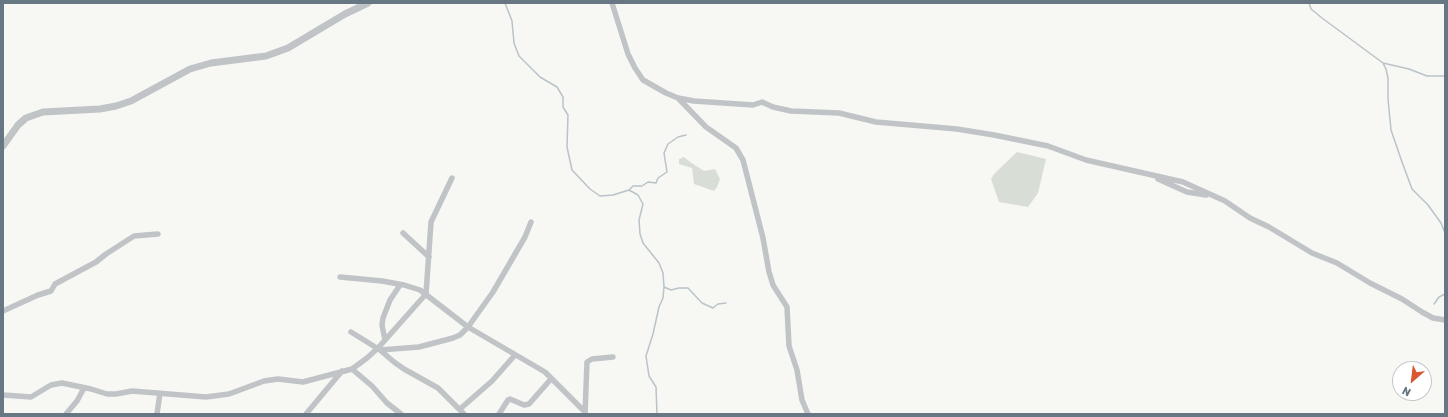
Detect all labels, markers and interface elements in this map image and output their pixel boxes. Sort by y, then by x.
north arrow [1392,361,1432,401]
text: N [1400,384,1413,399]

